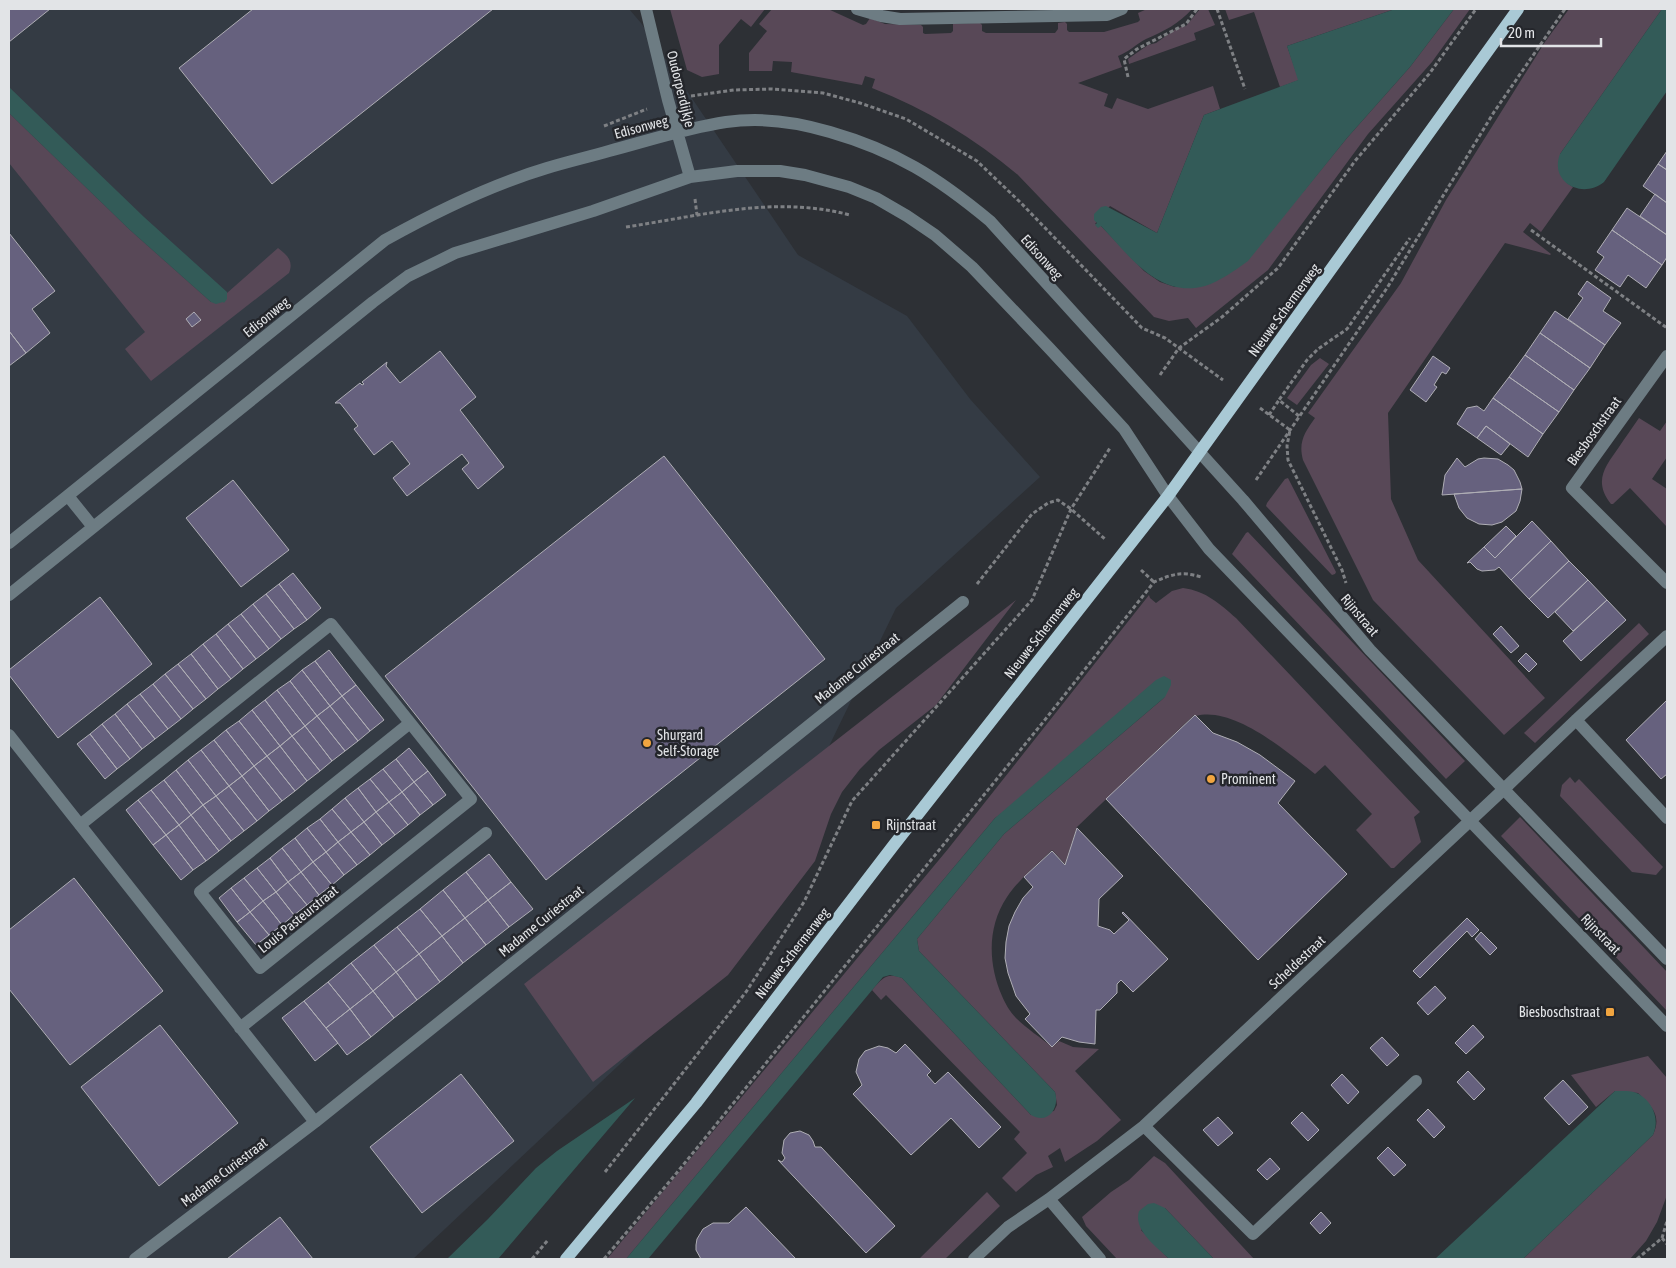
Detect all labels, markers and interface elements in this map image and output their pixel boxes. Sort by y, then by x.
scale bar [1501,15,1601,47]
text: 20 m [1508,24,1535,41]
street label: Oudorperdijkje [664,49,698,129]
street label: Edisonweg [612,112,670,142]
street label: Edisonweg [1018,231,1066,283]
street label: Nieuwe Schermerweg [1245,261,1323,359]
street label: Edisonweg [240,294,292,340]
street label: Biesboschstraat [1564,393,1624,469]
street label: Nieuwe Schermerweg [1001,585,1081,681]
street label: Rijnstraat [1338,591,1382,639]
street label: Madame Curiestraat [812,629,902,707]
place label: Shurgard Self-Storage [657,727,719,759]
marker: Shurgard Self-Storage [641,737,653,749]
place label: Prominent [1221,771,1276,787]
marker: Prominent [1205,773,1217,785]
place label: Rijnstraat [886,817,936,833]
marker: Rijnstraat [870,819,882,831]
street label: Louis Pasteurstraat [255,882,341,956]
street label: Madame Curiestraat [496,882,586,960]
street label: Nieuwe Schermerweg [752,905,832,1001]
street label: Rijnstraat [1578,910,1624,958]
street label: Scheldestraat [1266,932,1328,992]
place label: Biesboschstraat [1519,1004,1600,1020]
marker: Biesboschstraat [1604,1006,1616,1018]
street label: Madame Curiestraat [178,1134,270,1210]

